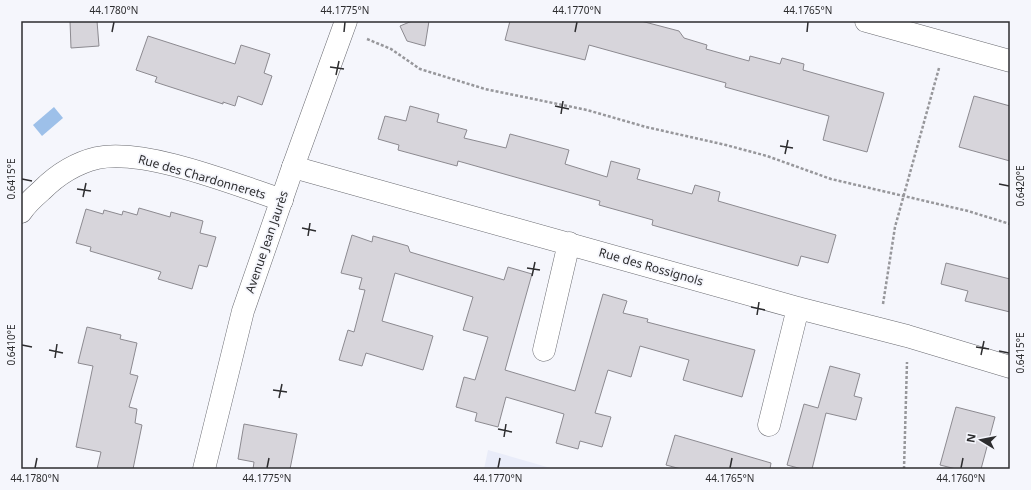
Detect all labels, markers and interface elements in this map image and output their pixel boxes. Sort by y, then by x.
text: 44.1780°N [90,3,138,17]
text: 44.1775°N [321,3,369,17]
text: 44.1770°N [553,3,601,17]
text: 44.1765°N [784,3,832,17]
street label: Rue des Chardonnerets [136,150,268,203]
text: 0.6415°E [4,158,18,200]
text: 0.6420°E [1013,165,1027,207]
street label: Avenue Jean Jaurès [241,188,292,295]
street label: Rue des Rossignols [597,243,706,290]
text: 0.6410°E [4,324,18,366]
text: 0.6415°E [1013,332,1027,374]
north arrow [961,420,1001,460]
text: N [962,432,979,444]
text: 44.1780°N [11,471,59,485]
text: 44.1775°N [243,471,291,485]
text: 44.1770°N [474,471,522,485]
text: 44.1765°N [706,471,754,485]
text: 44.1760°N [937,471,985,485]

